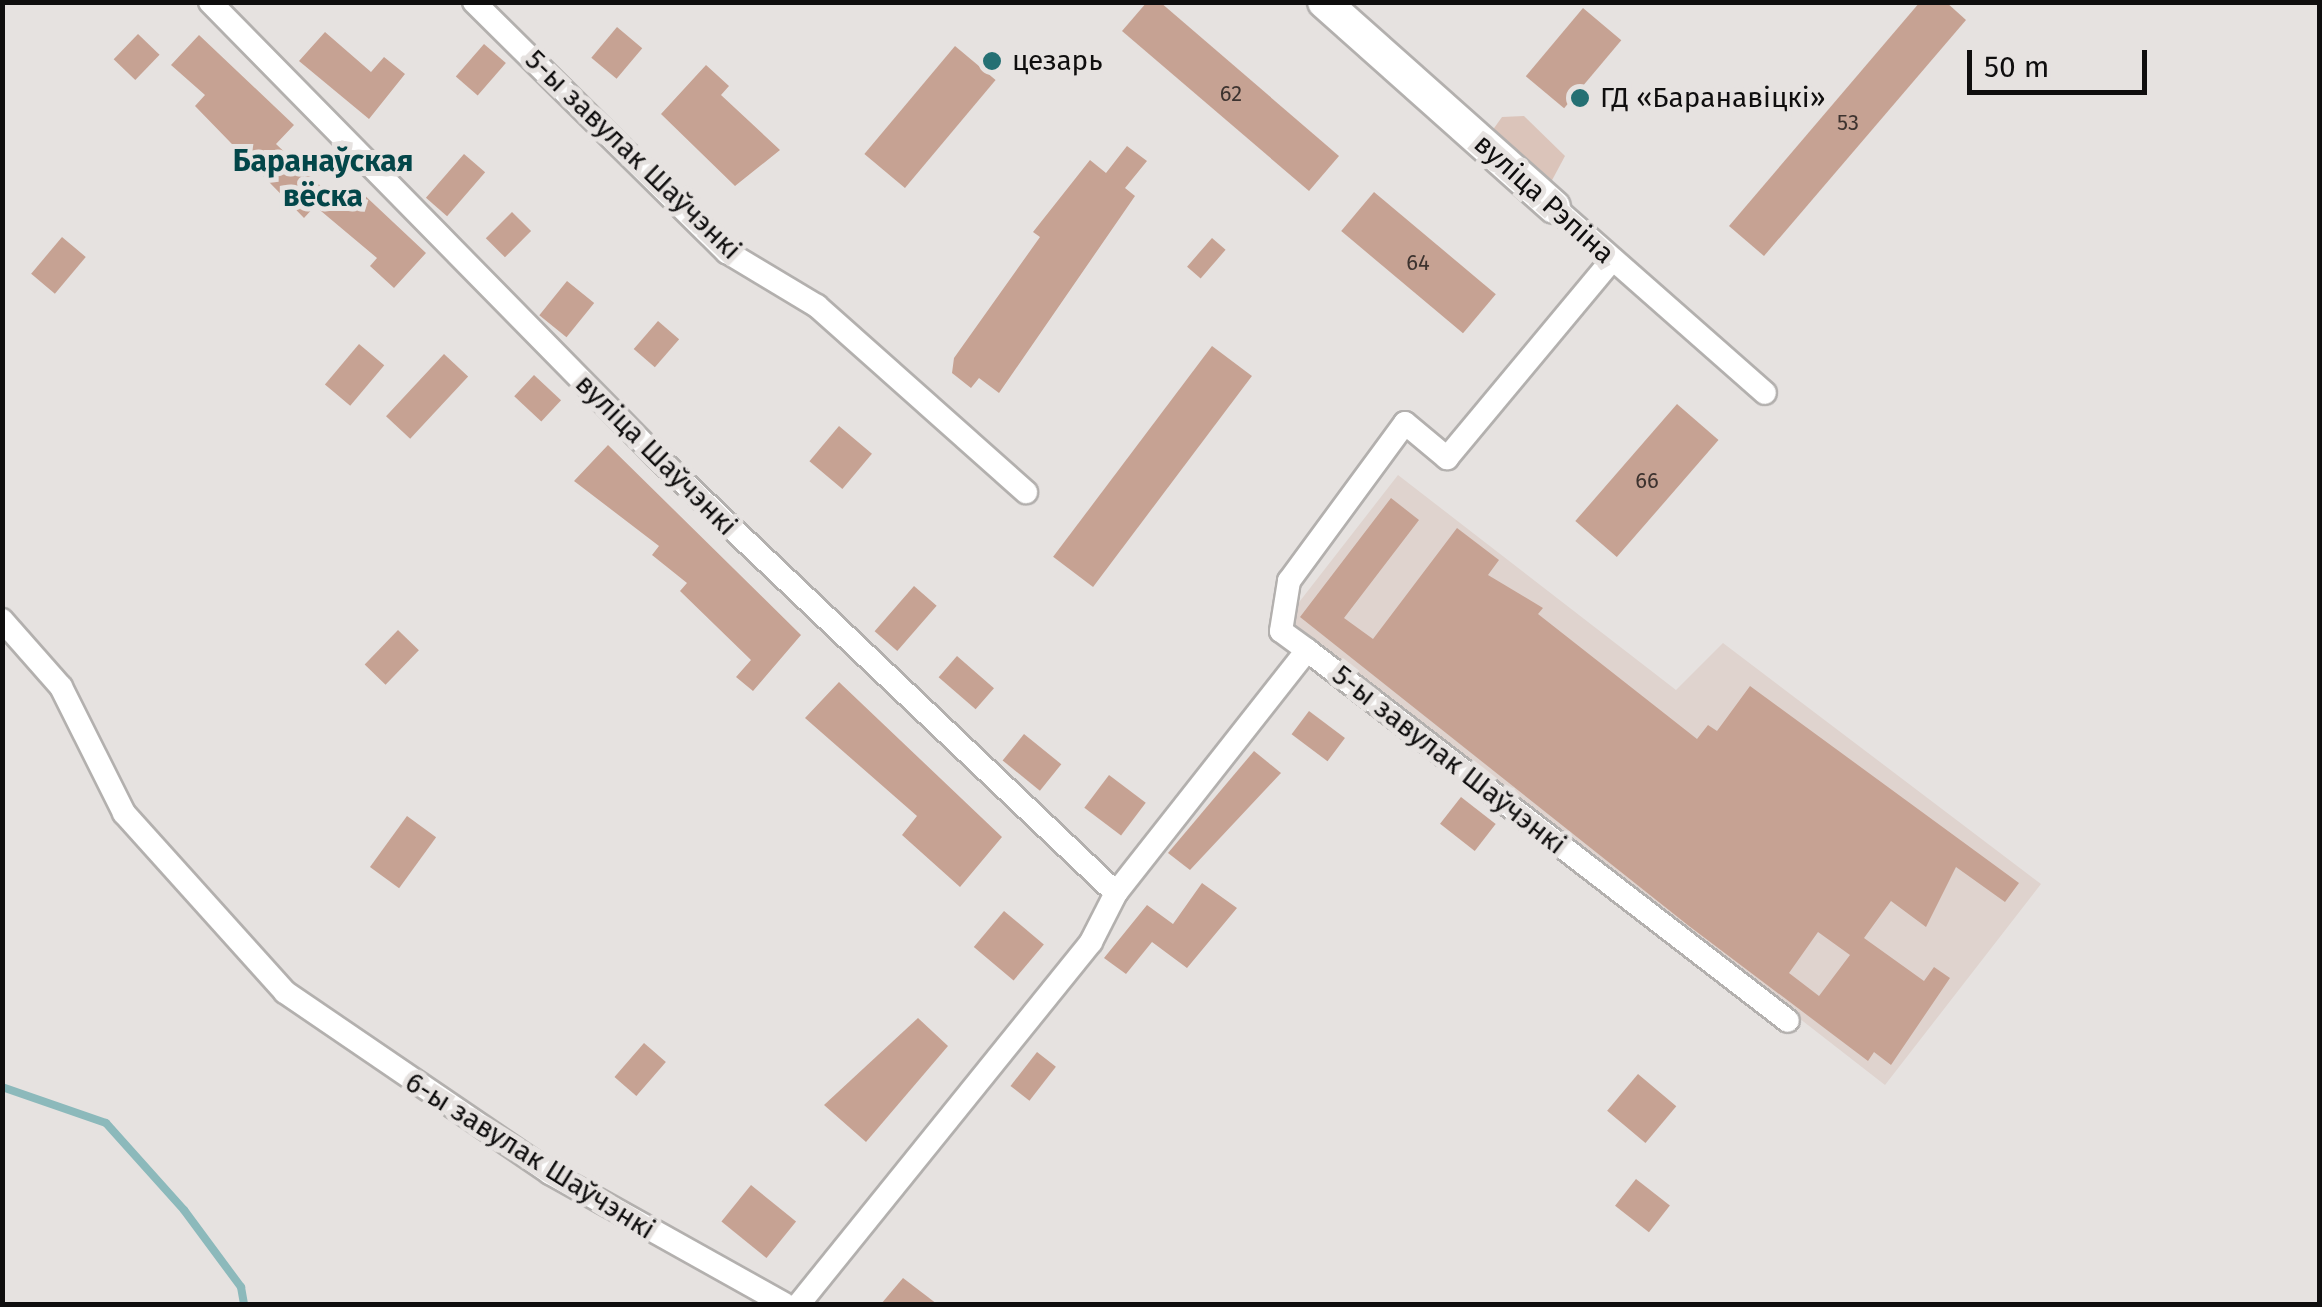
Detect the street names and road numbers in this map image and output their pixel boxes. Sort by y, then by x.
street label: 5-ы завулак Шаўчэнкі [518,43,748,267]
street label: вуліца Рэпіна [1467,127,1621,271]
street label: вуліца Шаўчэнкі [568,367,744,543]
street label: 5-ы завулак Шаўчэнкі [1326,658,1572,862]
street label: 6-ы завулак Шаўчэнкі [399,1065,661,1247]

